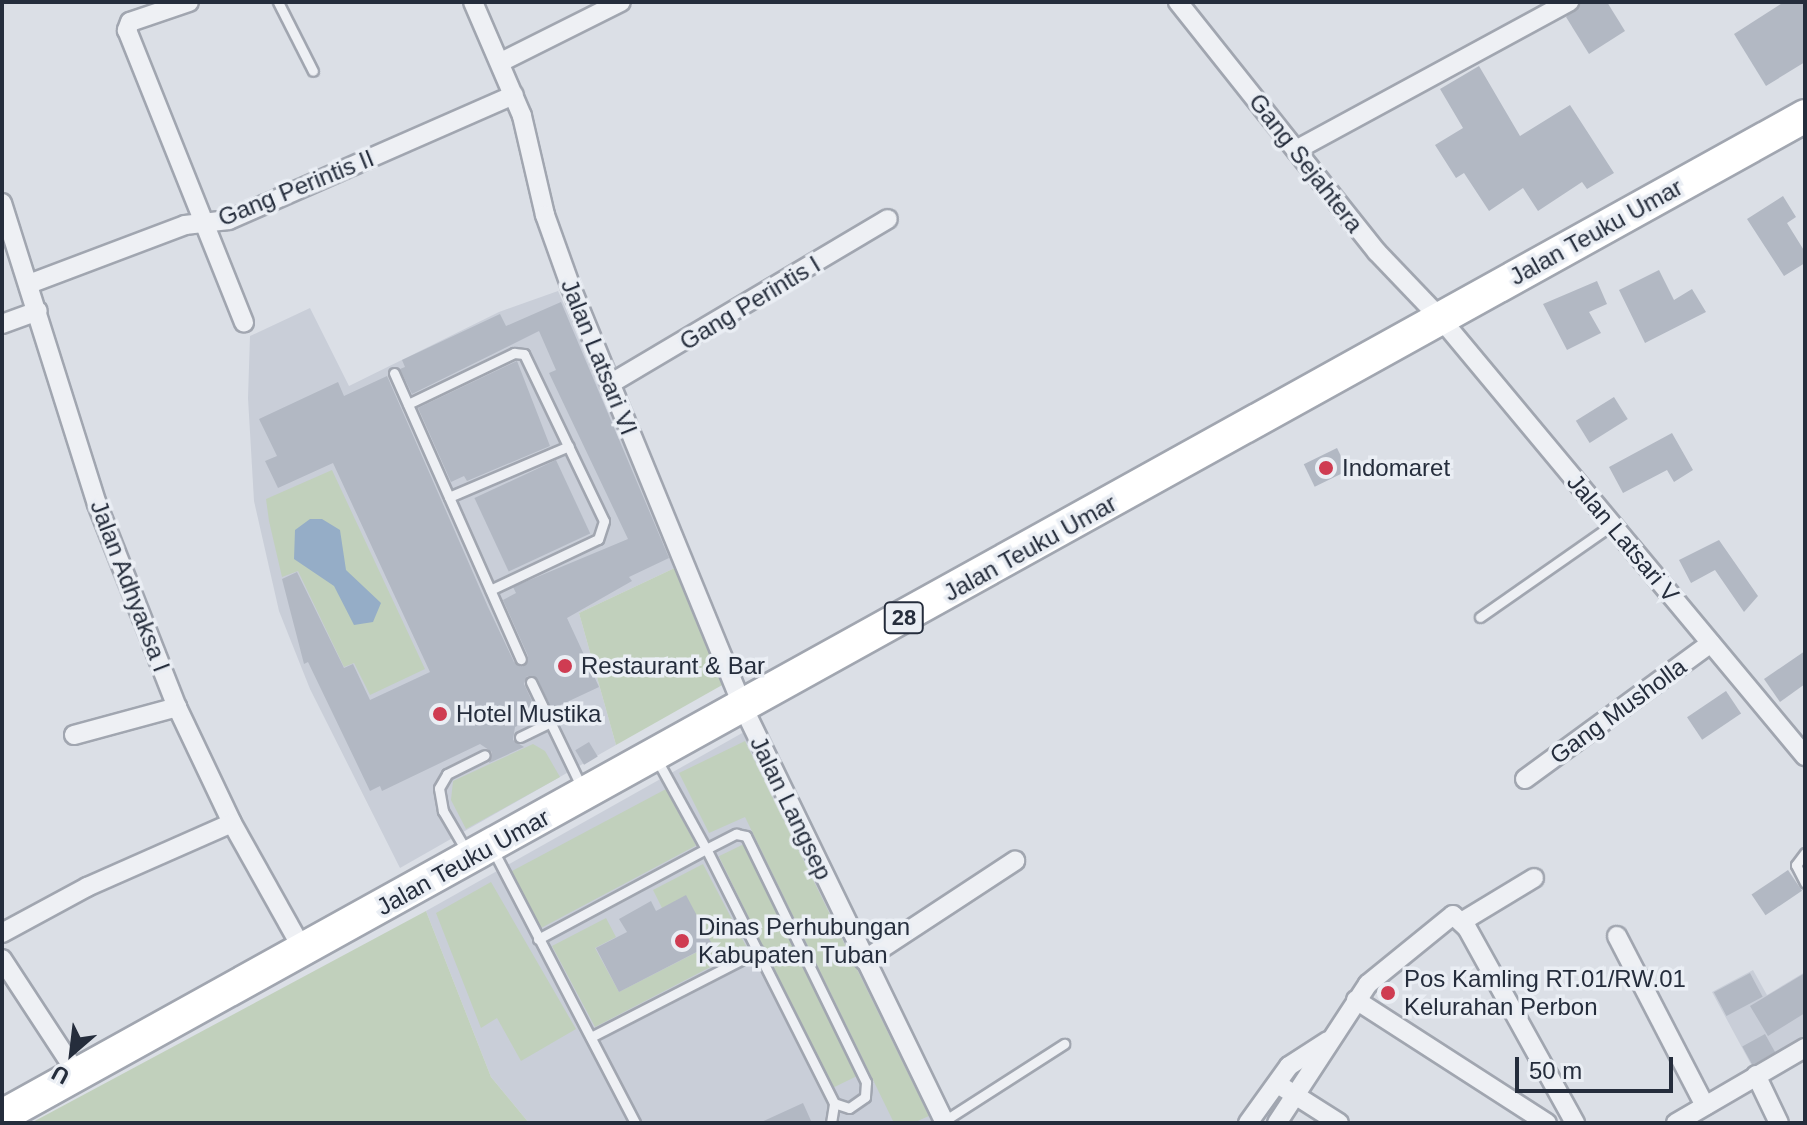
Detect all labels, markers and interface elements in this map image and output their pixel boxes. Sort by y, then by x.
street label: Gang Sejahtera [1243,88,1369,238]
street label: Gang Perintis II [214,144,378,232]
street label: Jalan Teuku Umar [1504,173,1688,291]
street label: Gang Perintis I [675,250,825,356]
street label: Jalan Latsari VI [555,275,643,439]
place label: Indomaret [1342,454,1450,482]
marker: Indomaret [1317,459,1335,477]
street label: Jalan Latsari V [1561,468,1685,608]
street label: Jalan Teuku Umar [938,489,1122,607]
street label: Jalan Adhyaksa I [84,496,176,676]
road number: 28 [882,600,926,636]
place label: Restaurant & Bar [581,652,765,680]
street label: Gang Musholla [1544,652,1692,770]
marker: Restaurant & Bar [556,657,574,675]
place label: Hotel Mustika [456,700,601,728]
marker: Hotel Mustika [431,705,449,723]
street label: Jalan Langsep [744,732,838,884]
street label: Jalan Teuku Umar [371,803,555,921]
place label: Dinas Perhubungan Kabupaten Tuban [698,913,910,969]
marker: Dinas Perhubungan Kabupaten Tuban [673,932,691,950]
place label: Pos Kamling RT.01/RW.01 Kelurahan Perbon [1404,965,1686,1021]
marker: Pos Kamling RT.01/RW.01 Kelurahan Perbon [1379,984,1397,1002]
north arrow [32,1013,112,1093]
scale bar [1519,1041,1677,1091]
text: 50 m [1529,1057,1582,1084]
text: U [48,1060,73,1089]

